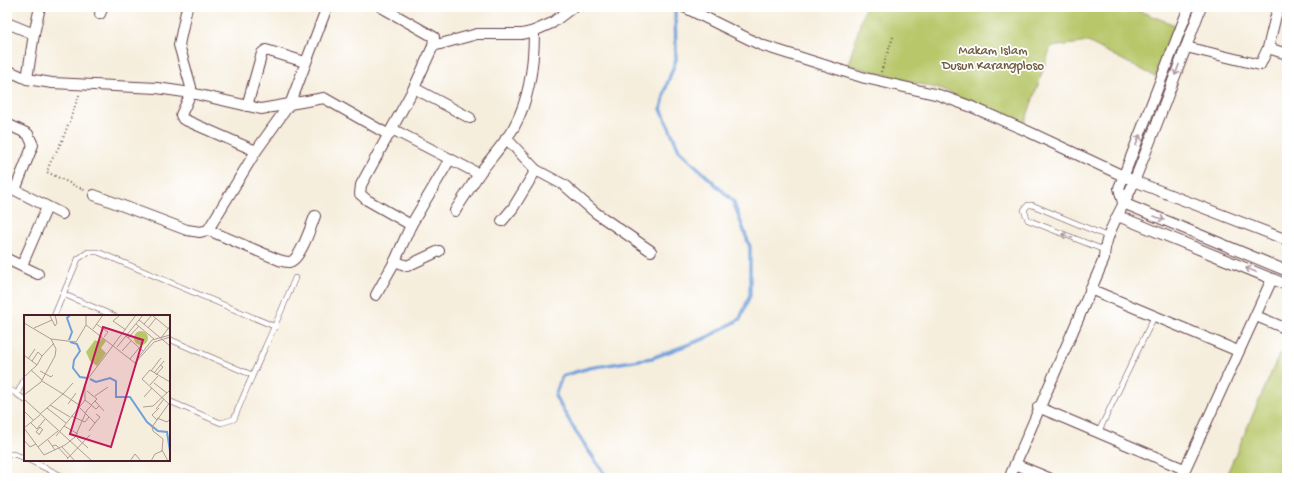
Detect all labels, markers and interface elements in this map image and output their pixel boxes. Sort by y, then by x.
park label: Makam Islam Dusun Karangploso [941,44,1044,74]
one-way arrow [1173,63,1181,75]
one-way arrow [1135,134,1143,146]
one-way arrow [1153,215,1165,223]
one-way arrow [1062,231,1074,239]
one-way arrow [1245,266,1257,273]
inset map [24,315,170,461]

